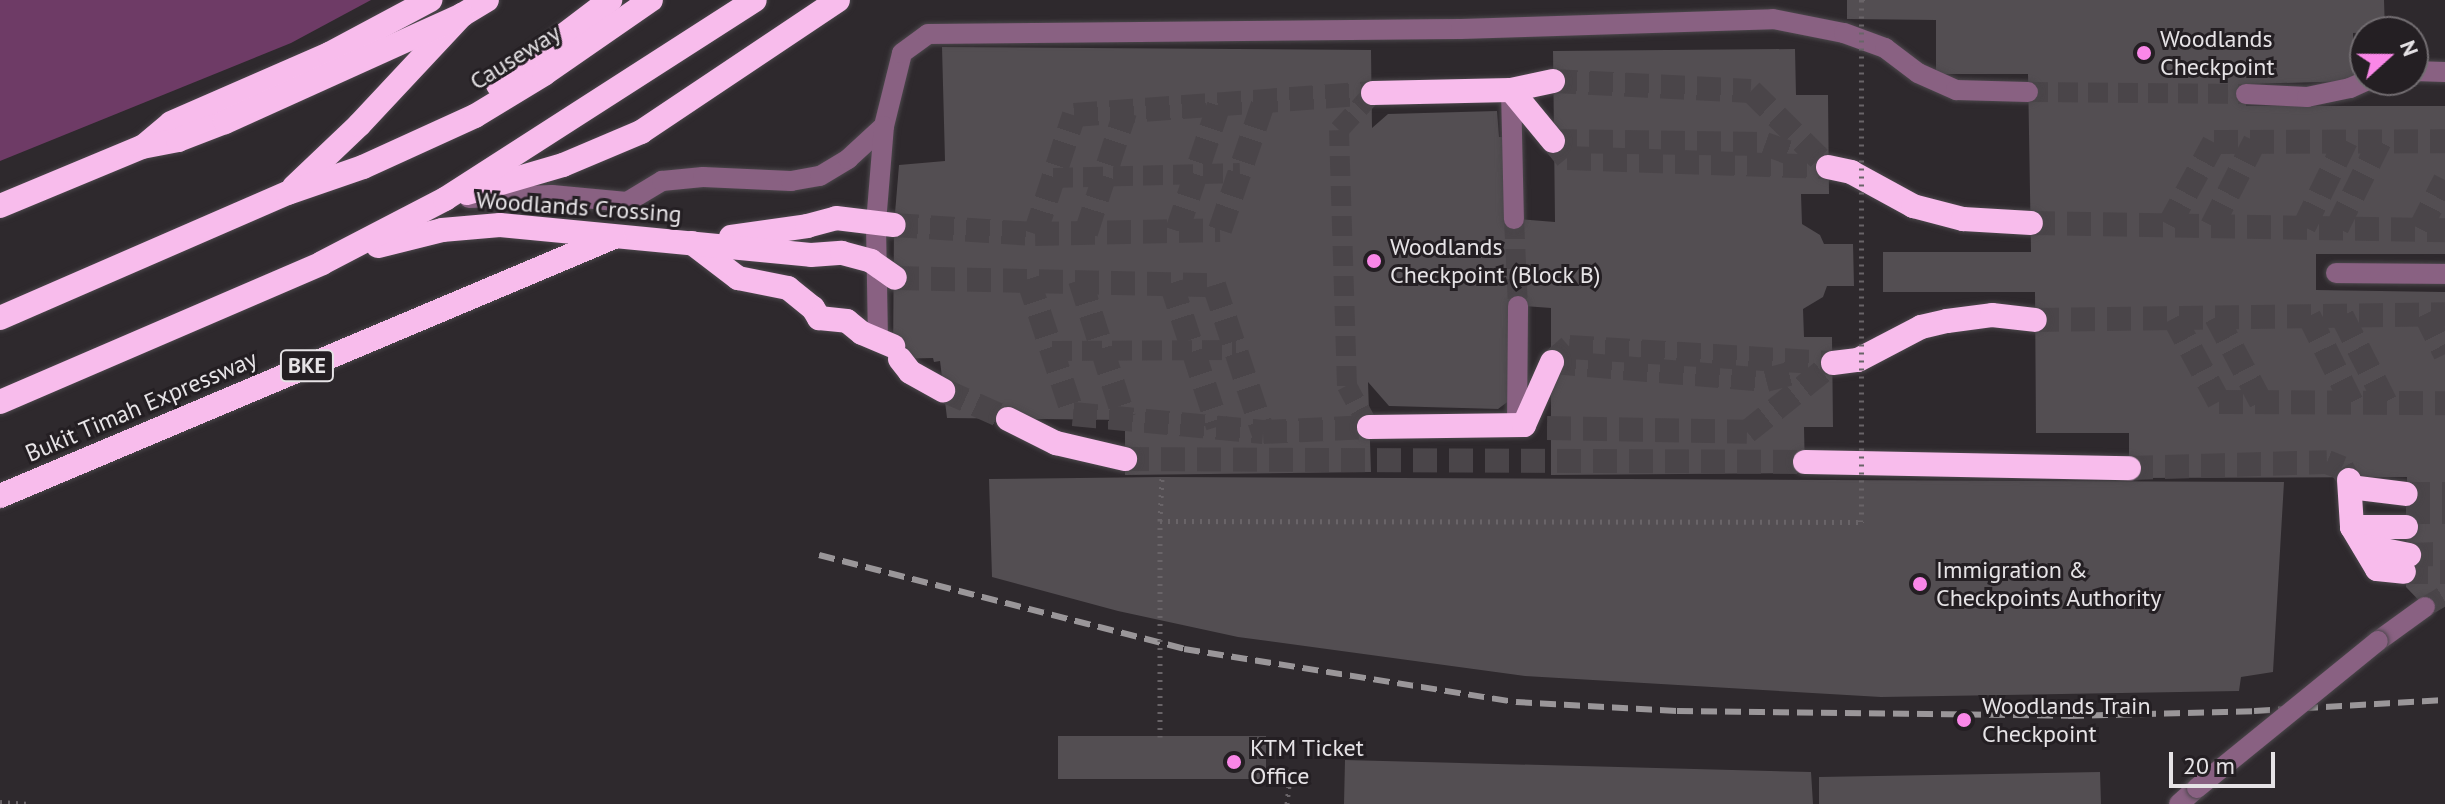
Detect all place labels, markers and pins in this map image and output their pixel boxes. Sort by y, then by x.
place label: Woodlands Checkpoint [2160,25,2275,81]
marker: Woodlands Checkpoint [2135,44,2153,62]
place label: Woodlands Checkpoint (Block B) [1390,233,1601,289]
marker: Woodlands Checkpoint (Block B) [1365,252,1383,270]
place label: Immigration & Checkpoints Authority [1936,556,2162,612]
marker: Immigration & Checkpoints Authority [1911,575,1929,593]
place label: Woodlands Train Checkpoint [1982,692,2151,748]
marker: Woodlands Train Checkpoint [1953,709,1975,731]
place label: KTM Ticket Office [1250,734,1365,790]
marker: KTM Ticket Office [1225,753,1243,771]

